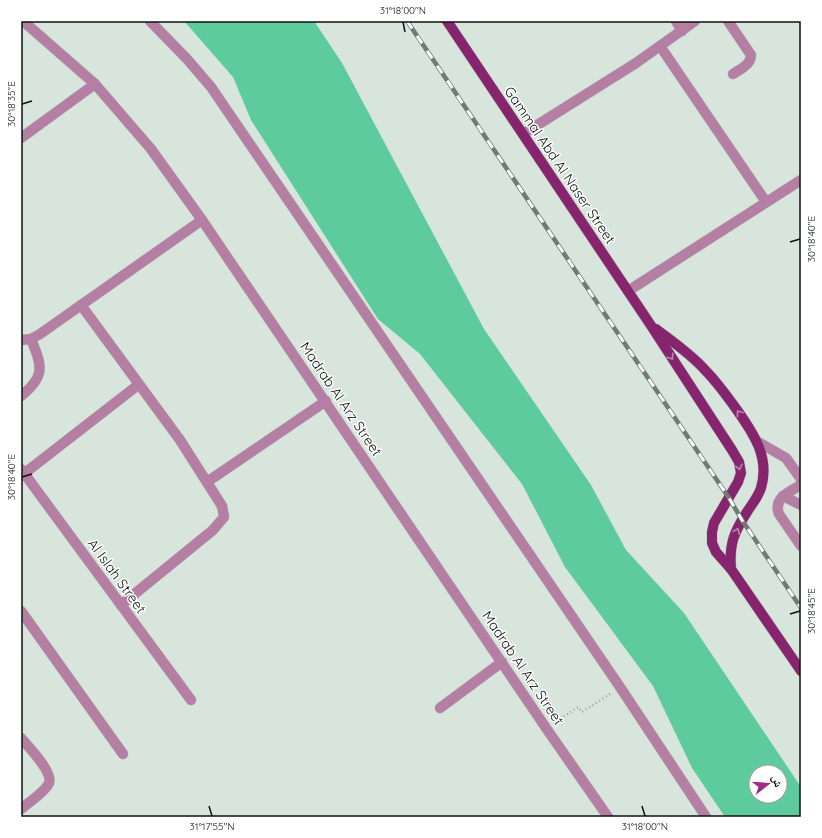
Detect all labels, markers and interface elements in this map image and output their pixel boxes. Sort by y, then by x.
text: 31°18'00"N [380,4,426,17]
text: 30°18'35"E [5,81,18,127]
street label: Gammal Abd Al Naser Street [501,83,620,247]
text: 30°18'40"E [805,216,818,262]
street label: Madrab Al Arz Street [296,338,386,460]
one-way arrow [666,352,673,359]
one-way arrow [737,411,744,418]
text: 30°18'40"E [5,454,18,500]
one-way arrow [734,463,743,470]
one-way arrow [732,527,740,535]
street label: Al Islah Street [84,535,150,617]
text: 30°18'45"E [805,588,818,634]
street label: Madrab Al Arz Street [478,607,568,729]
north arrow [748,764,788,804]
text: ش [768,773,786,789]
text: 31°17'55"N [189,820,235,833]
text: 31°18'00"N [622,820,668,833]

